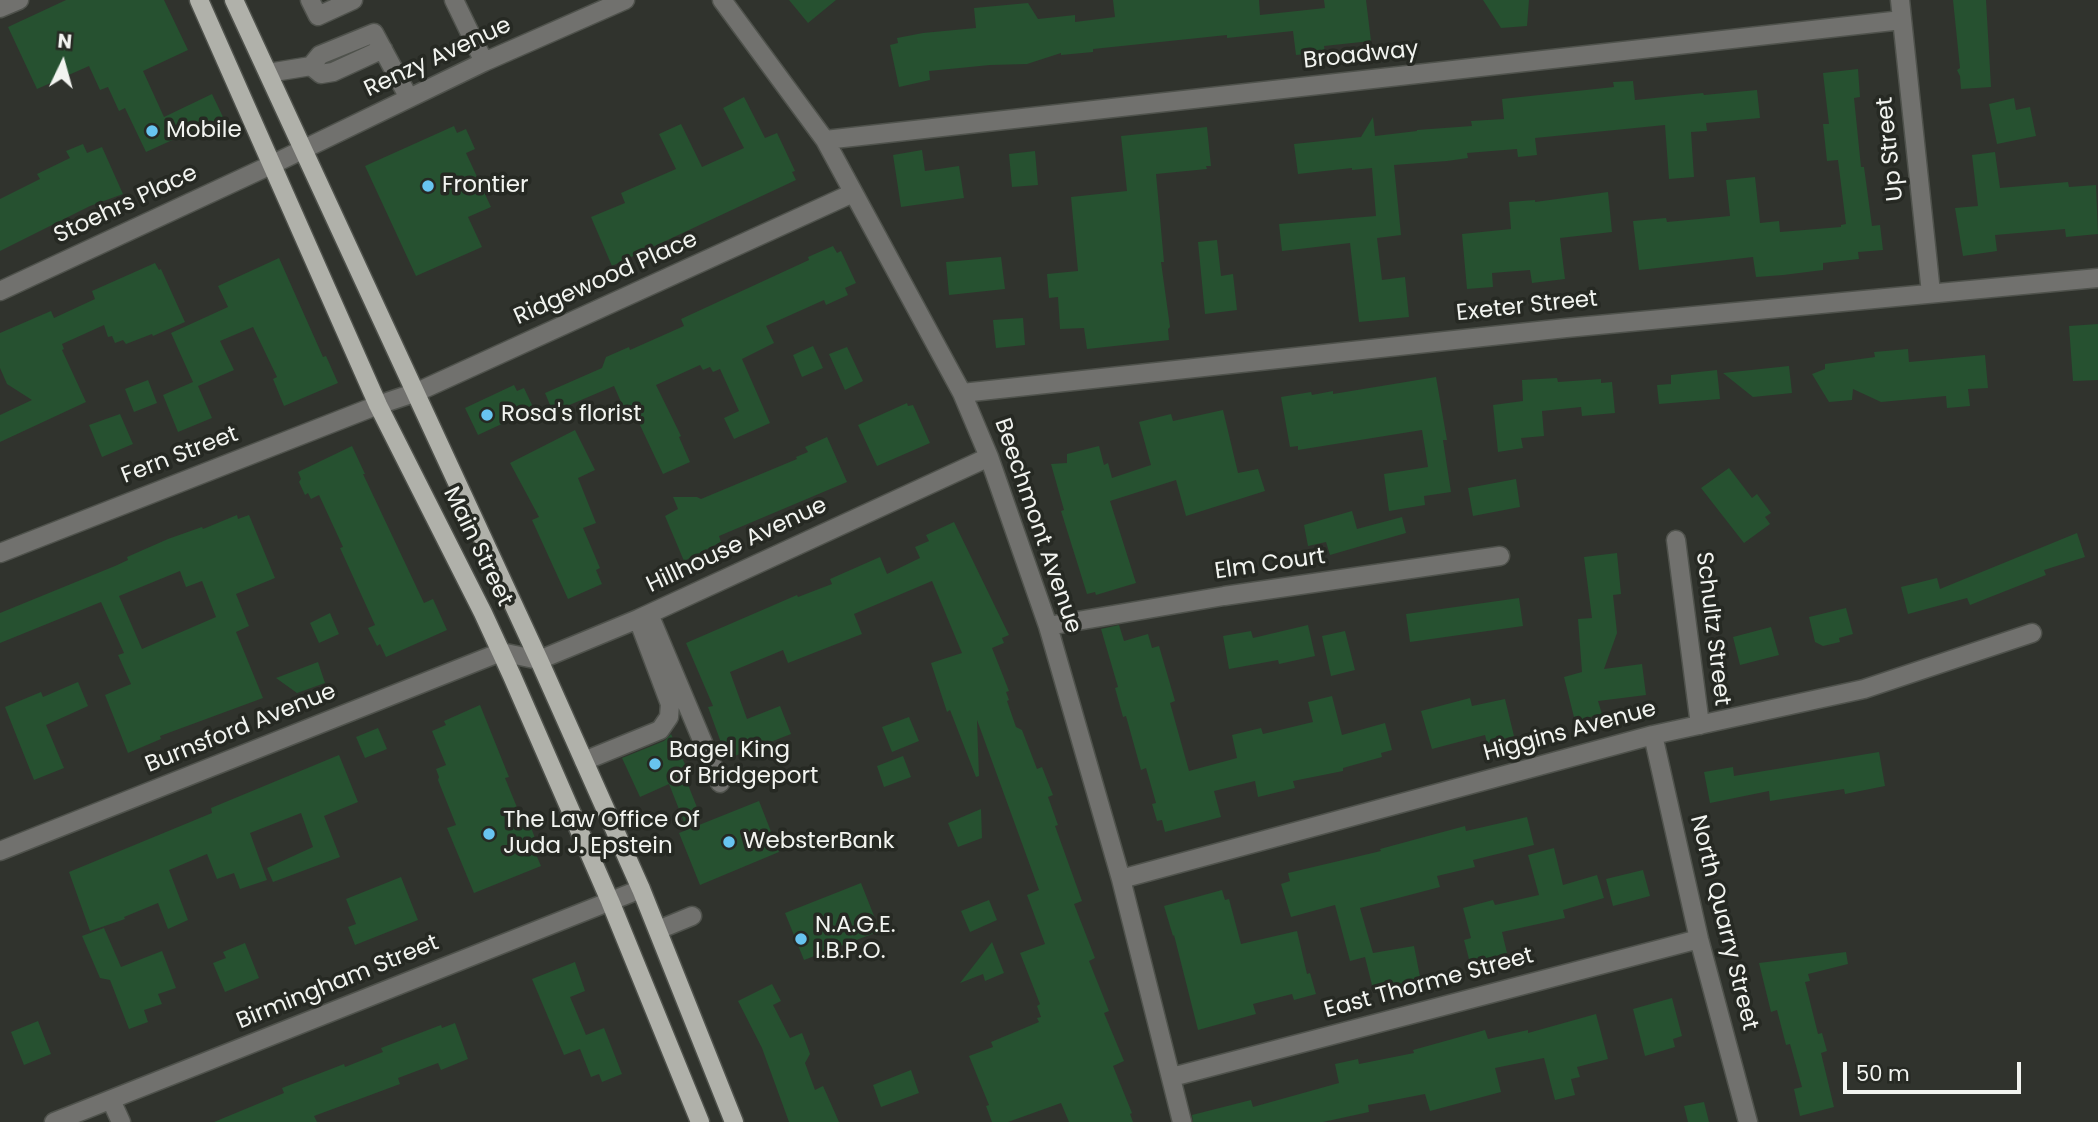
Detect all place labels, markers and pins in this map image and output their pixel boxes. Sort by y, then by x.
place label: Mobile [166,117,242,145]
marker: Mobile [144,123,160,139]
place label: Frontier [442,172,528,200]
marker: Frontier [420,178,436,194]
place label: Rosa's florist [501,401,642,429]
marker: Rosa's florist [479,407,495,423]
place label: Bagel King of Bridgeport [669,737,818,791]
marker: Bagel King of Bridgeport [647,756,663,772]
place label: The Law Office Of Juda J. Epstein [503,807,700,861]
marker: The Law Office Of Juda J. Epstein [481,826,497,842]
place label: WebsterBank [743,828,895,856]
marker: WebsterBank [721,834,737,850]
place label: N.A.G.E. I.B.P.O. [815,912,896,966]
marker: N.A.G.E. I.B.P.O. [793,931,809,947]

